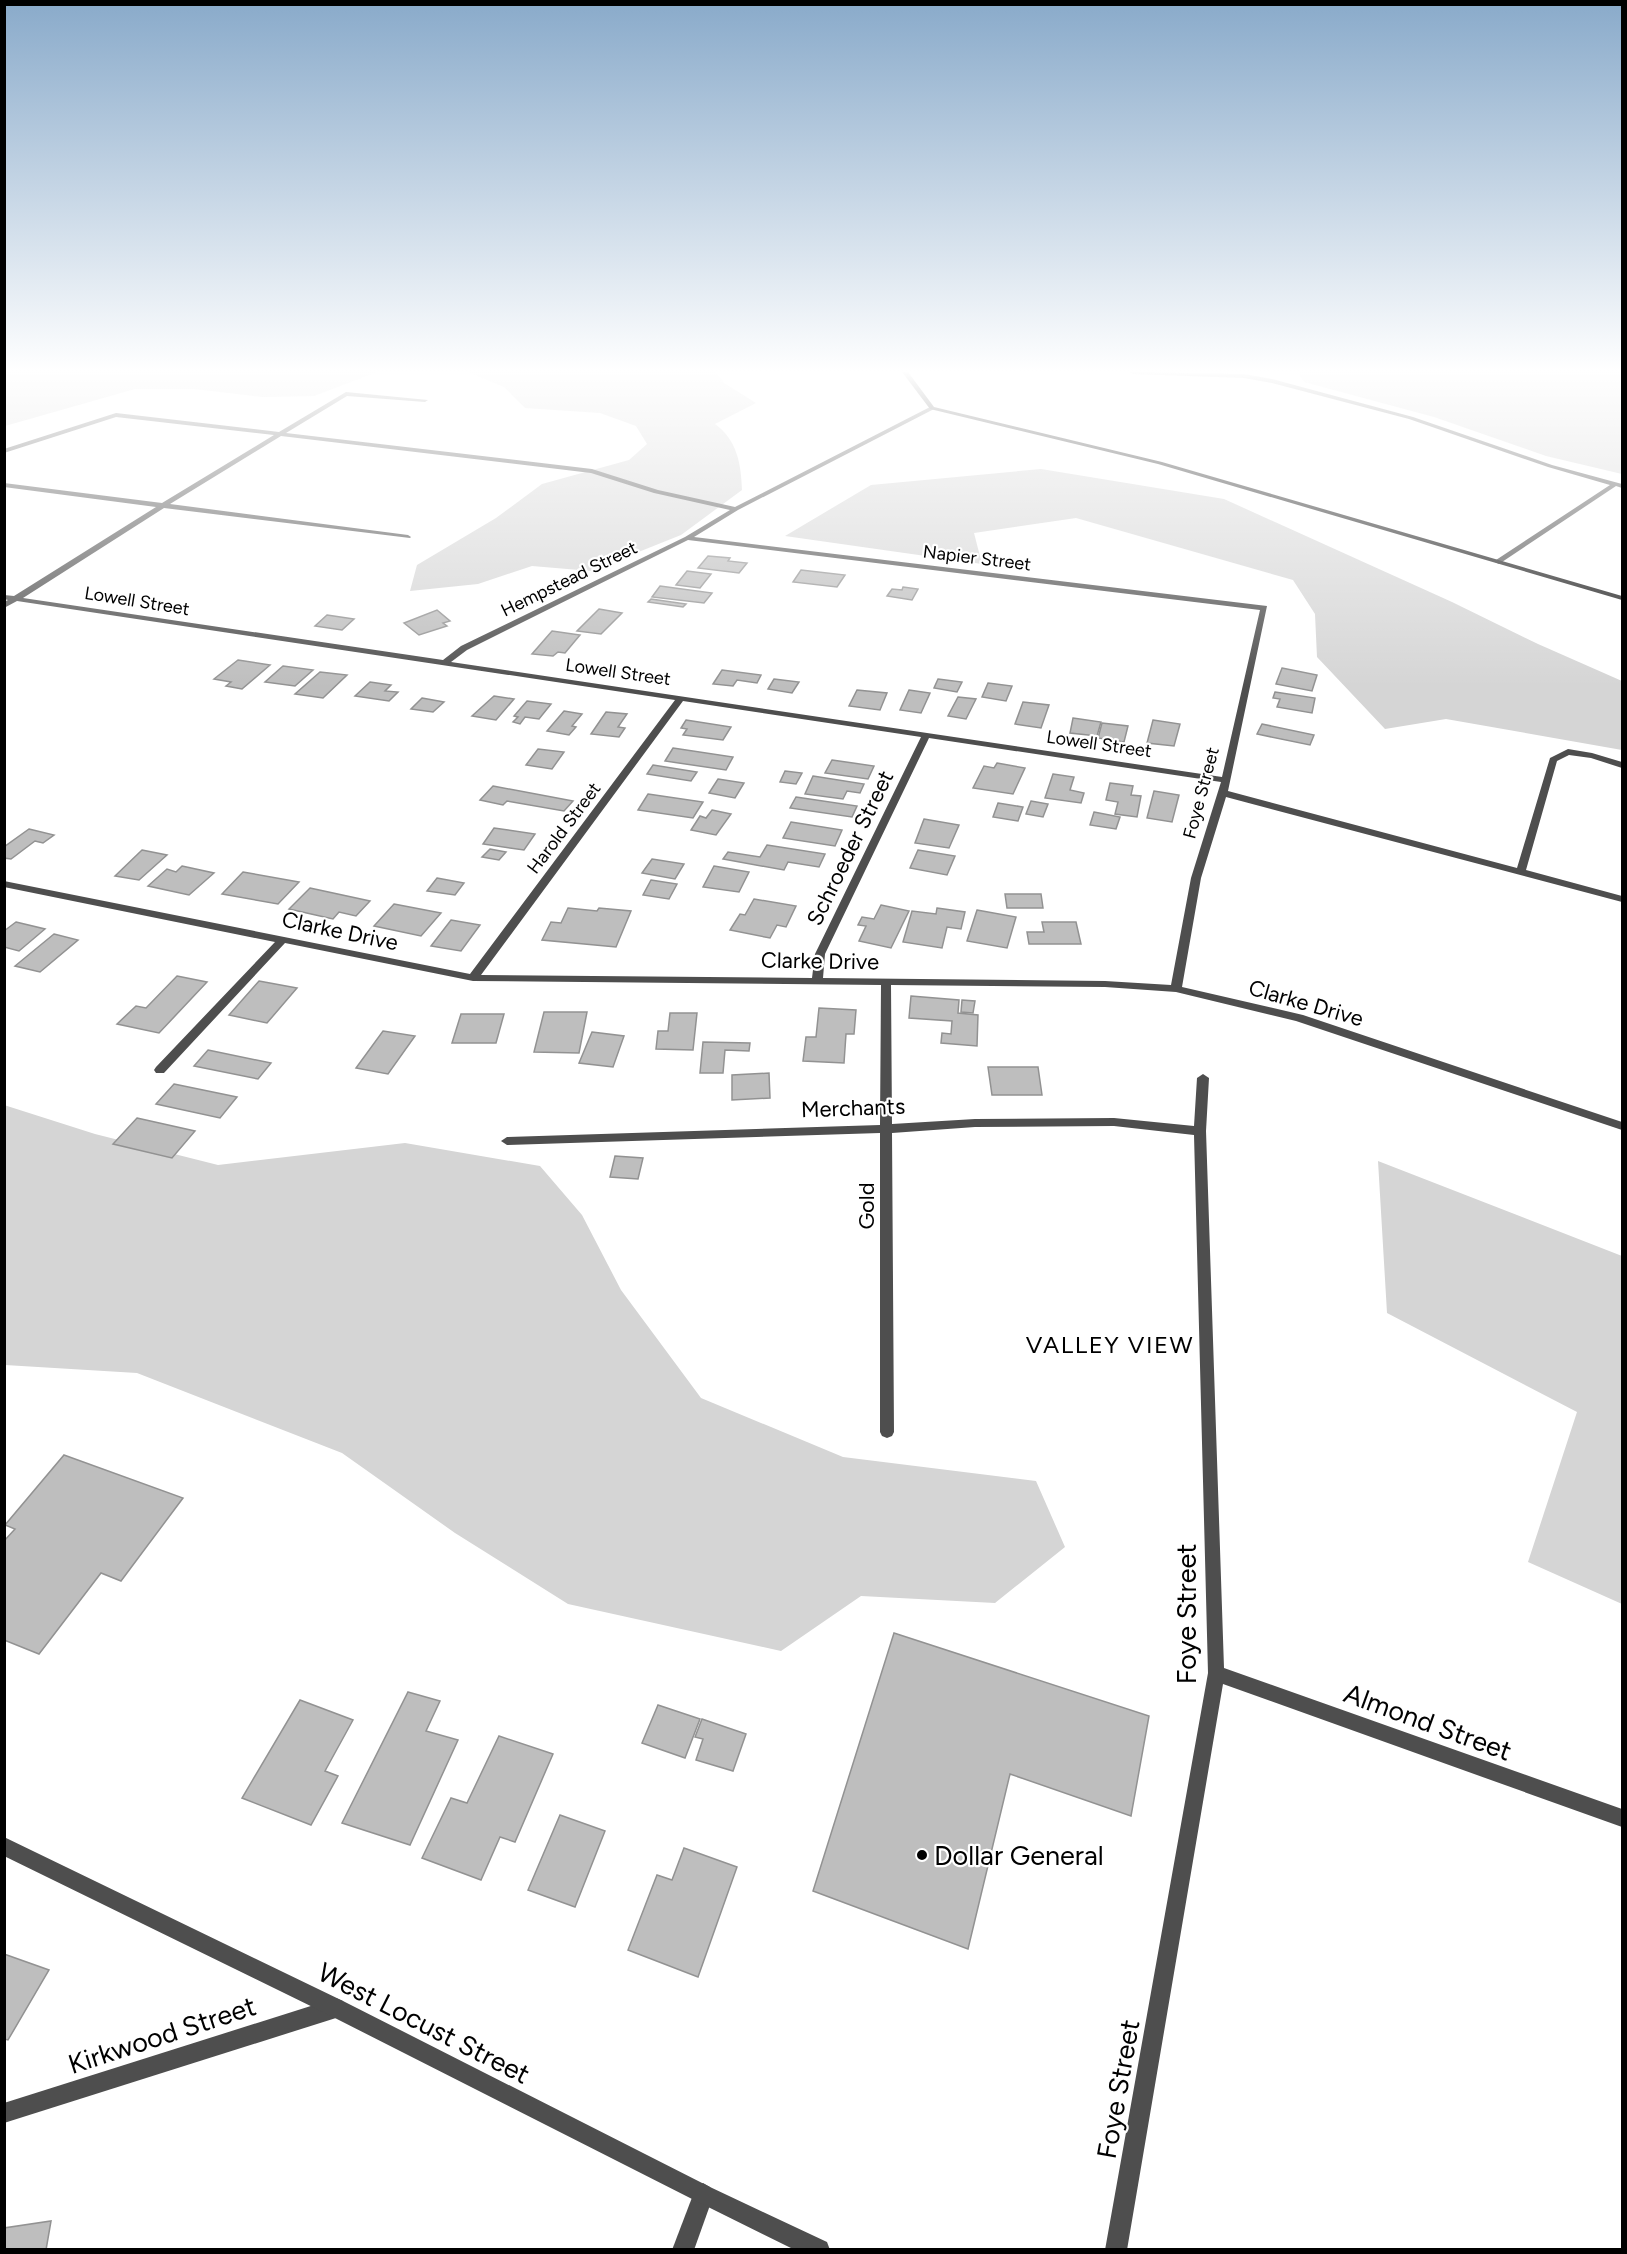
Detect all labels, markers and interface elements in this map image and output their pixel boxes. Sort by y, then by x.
street label: Hempstead Street [497,536,641,622]
street label: Napier Street [922,540,1032,576]
street label: Lowell Street [83,582,191,620]
street label: Lowell Street [564,654,672,690]
street label: Lowell Street [1045,726,1153,762]
street label: Foye Street [1178,745,1224,841]
street label: Schroeder Street [801,766,899,930]
street label: Harold Street [523,778,606,878]
street label: Clarke Drive [279,906,401,956]
street label: Clarke Drive [761,946,879,976]
street label: Clarke Drive [1246,974,1366,1032]
street label: Merchants [800,1093,906,1123]
street label: Gold [853,1182,880,1230]
district label: VALLEY VIEW [1026,1330,1194,1359]
street label: Foye Street [1170,1544,1203,1684]
street label: Almond Street [1340,1676,1516,1768]
place label: Dollar General [934,1839,1104,1872]
marker: Dollar General [915,1848,929,1862]
street label: West Locust Street [313,1955,535,2091]
street label: Kirkwood Street [64,1989,260,2081]
street label: Foye Street [1090,2017,1146,2161]

